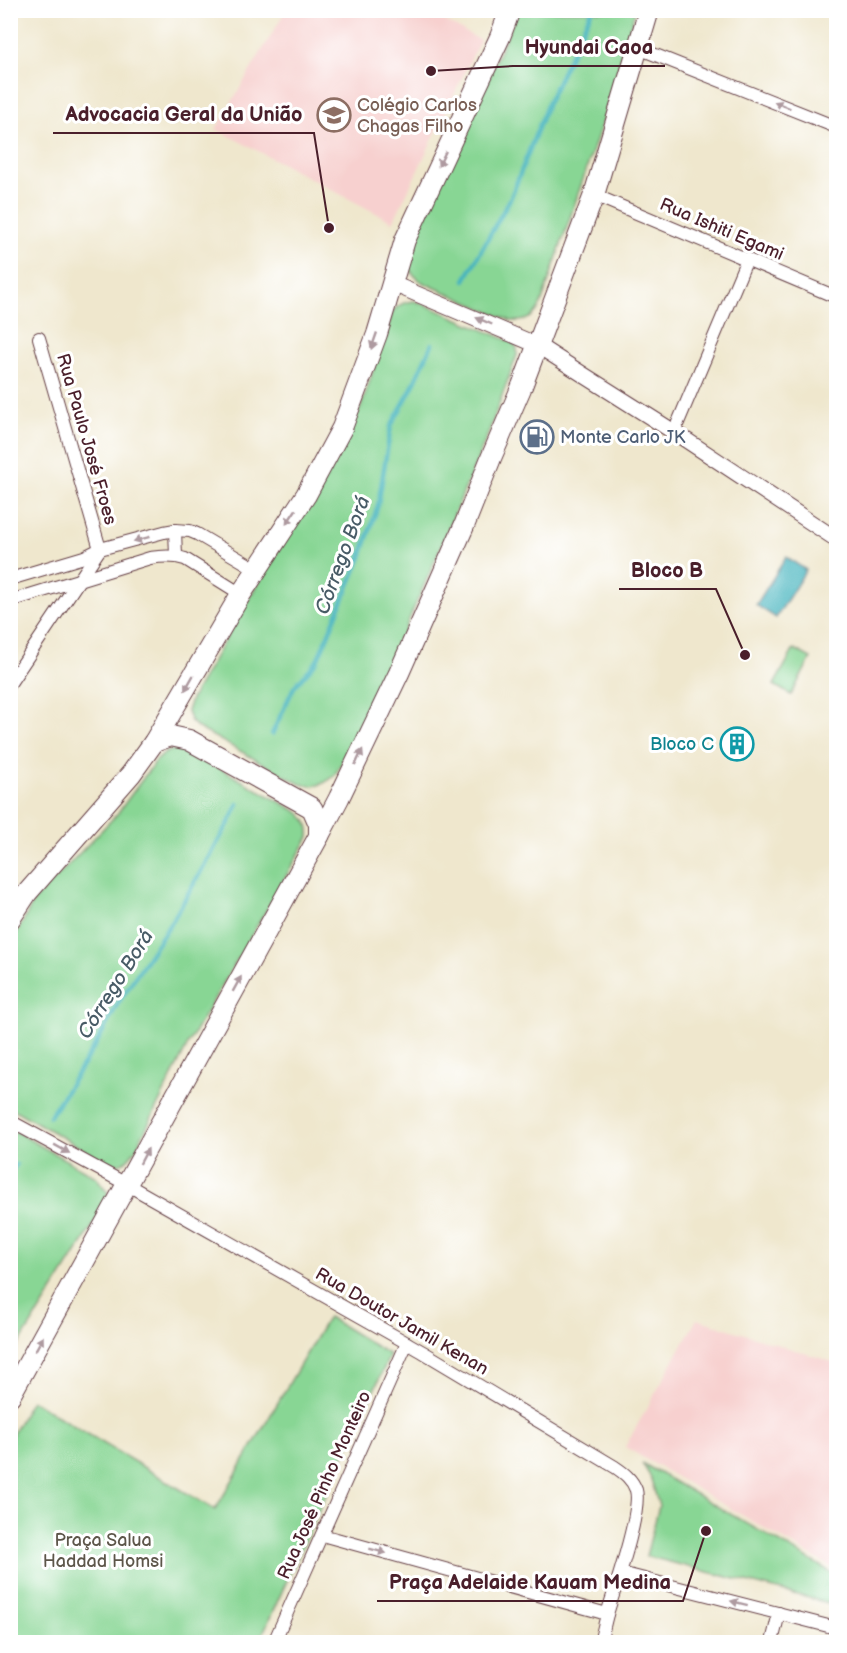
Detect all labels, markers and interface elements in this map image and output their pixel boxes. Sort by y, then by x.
callout: Hyundai Caoa [513,28,665,66]
text: Hyundai Caoa [525,36,653,60]
callout: Advocacia Geral da União [53,95,314,133]
place label: Colégio Carlos Chagas Filho [357,95,477,137]
school or university icon: Colégio Carlos Chagas Filho [316,97,352,133]
one-way arrow [773,100,791,109]
text: Advocacia Geral da União [65,103,302,127]
one-way arrow [438,151,447,168]
street label: Rua Ishiti Egami [657,194,787,265]
one-way arrow [474,316,492,326]
one-way arrow [368,332,378,350]
street label: Rua Paulo José Froes [52,351,121,527]
fuel station icon: Monte Carlo JK [519,419,555,455]
place label: Monte Carlo JK [560,427,686,448]
water label: Córrego Borá [310,493,375,618]
one-way arrow [286,509,297,525]
one-way arrow [133,535,151,544]
callout: Bloco B [619,551,716,589]
text: Bloco B [631,559,703,583]
one-way arrow [184,675,195,691]
building icon: Bloco C [719,726,755,762]
place label: Bloco C [650,734,714,755]
one-way arrow [354,749,363,766]
water label: Córrego Borá [73,926,159,1043]
one-way arrow [231,976,242,992]
one-way arrow [54,1144,71,1154]
one-way arrow [139,1147,149,1164]
street label: Rua Doutor Jamil Kenan [312,1263,492,1380]
one-way arrow [34,1336,44,1353]
street label: Rua José Pinho Monteiro [273,1388,375,1582]
park label: Praça Salua Haddad Homsi [43,1530,163,1572]
one-way arrow [369,1546,388,1556]
callout: Praça Adelaide Kauam Medina [377,1563,683,1601]
text: Praça Adelaide Kauam Medina [389,1571,671,1595]
one-way arrow [730,1598,748,1608]

